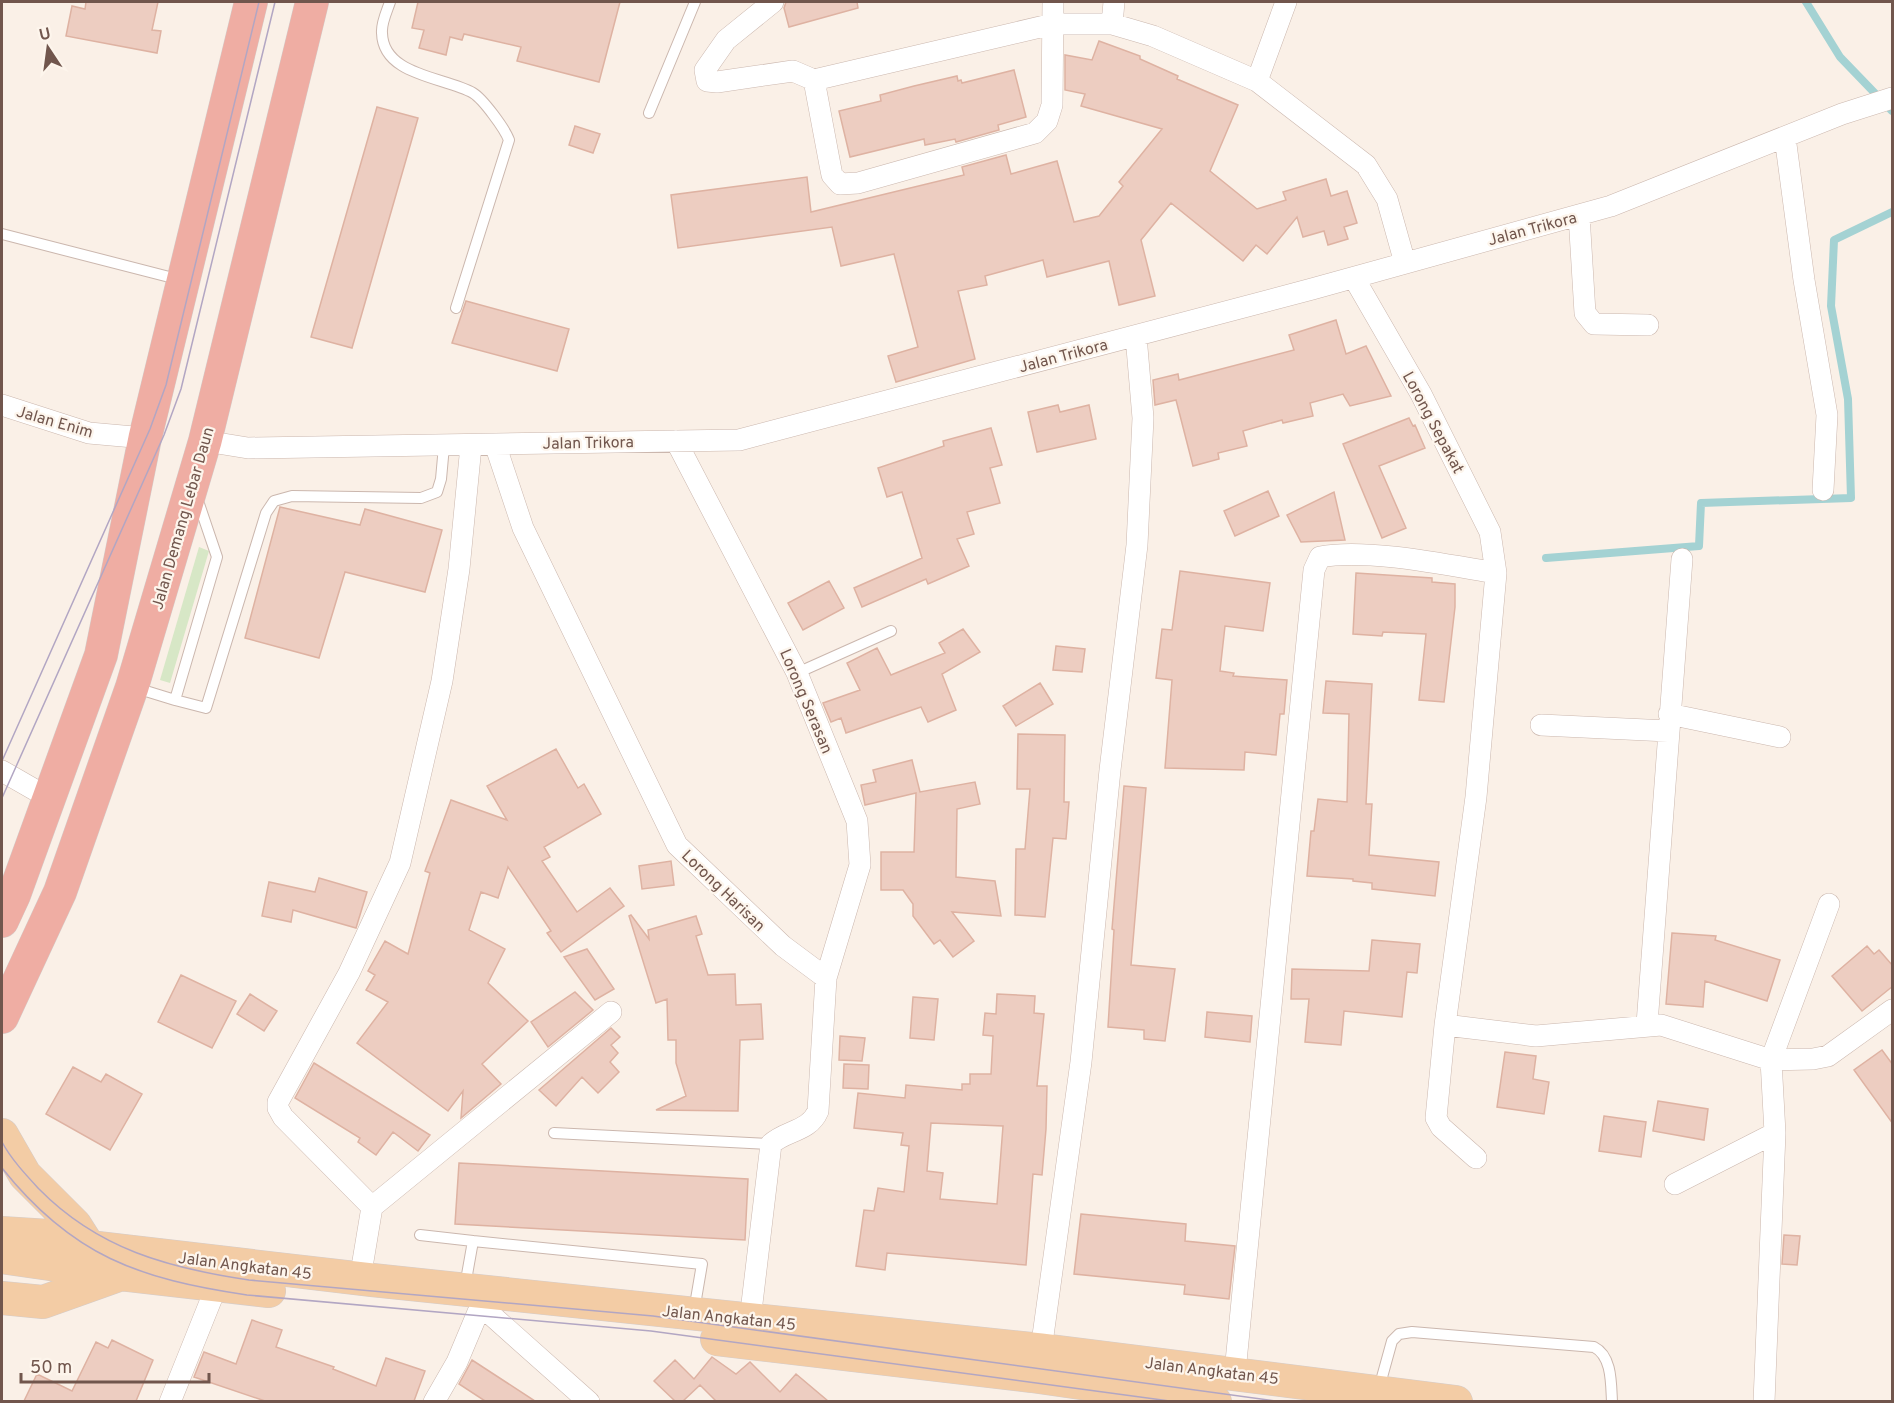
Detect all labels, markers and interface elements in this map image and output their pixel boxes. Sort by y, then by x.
north arrow [18,18,78,78]
text: U [37,24,53,46]
street label: Jalan Trikora [1486,208,1579,251]
street label: Jalan Trikora [1017,335,1110,378]
street label: Lorong Sepakat [1397,369,1467,477]
street label: Jalan Enim [14,402,95,443]
street label: Jalan Demang Lebar Daun [148,425,220,612]
street label: Jalan Trikora [542,433,634,455]
street label: Lorong Serasan [774,646,836,757]
street label: Lorong Harisan [676,846,769,936]
street label: Jalan Angkatan 45 [177,1249,313,1285]
street label: Jalan Angkatan 45 [661,1302,797,1336]
scale bar [21,1346,208,1384]
street label: Jalan Angkatan 45 [1144,1354,1280,1390]
text: 50 m [30,1357,72,1380]

